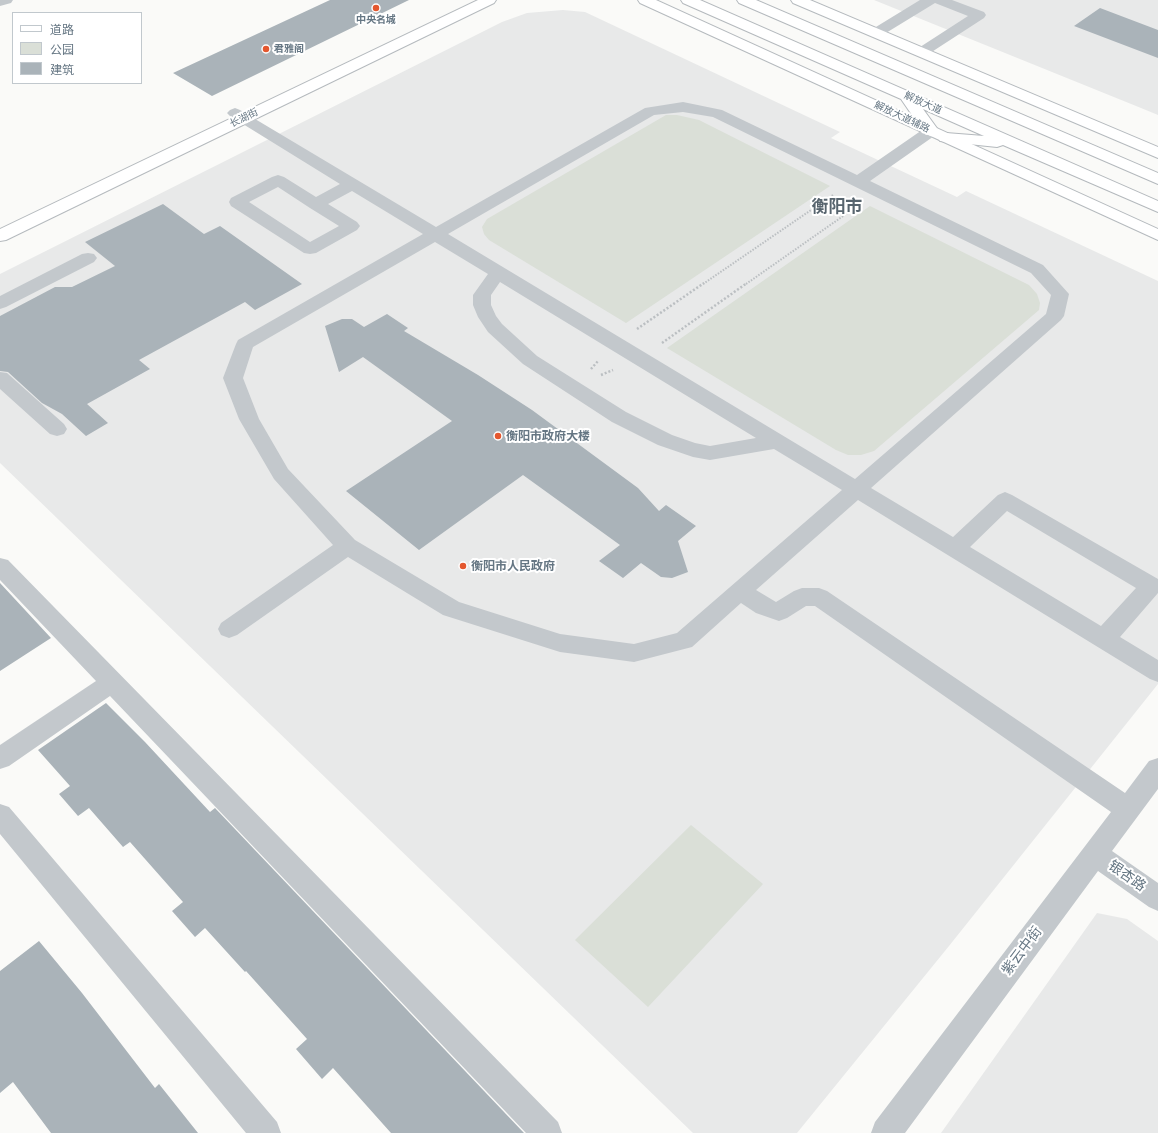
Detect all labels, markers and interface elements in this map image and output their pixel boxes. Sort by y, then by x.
marker: 中央名城 [371,3,381,13]
legend [12,12,142,84]
place label: 中央名城 [356,14,396,26]
text: 道路 [50,23,74,37]
text: 公园 [50,43,74,57]
place label: 君雅阁 [274,43,304,55]
marker: 君雅阁 [261,44,271,54]
text: 建筑 [50,63,74,77]
street label: 解放大道 [902,89,944,117]
street label: 解放大道辅路 [872,99,932,135]
street label: 长湖街 [228,106,260,130]
district label: 衡阳市 [812,197,862,217]
place label: 衡阳市政府大楼 [506,429,590,443]
marker: 衡阳市政府大楼 [493,431,503,441]
place label: 衡阳市人民政府 [471,559,555,573]
marker: 衡阳市人民政府 [458,561,468,571]
street label: 银杏路 [1105,857,1149,895]
street label: 紫云中街 [998,924,1046,978]

